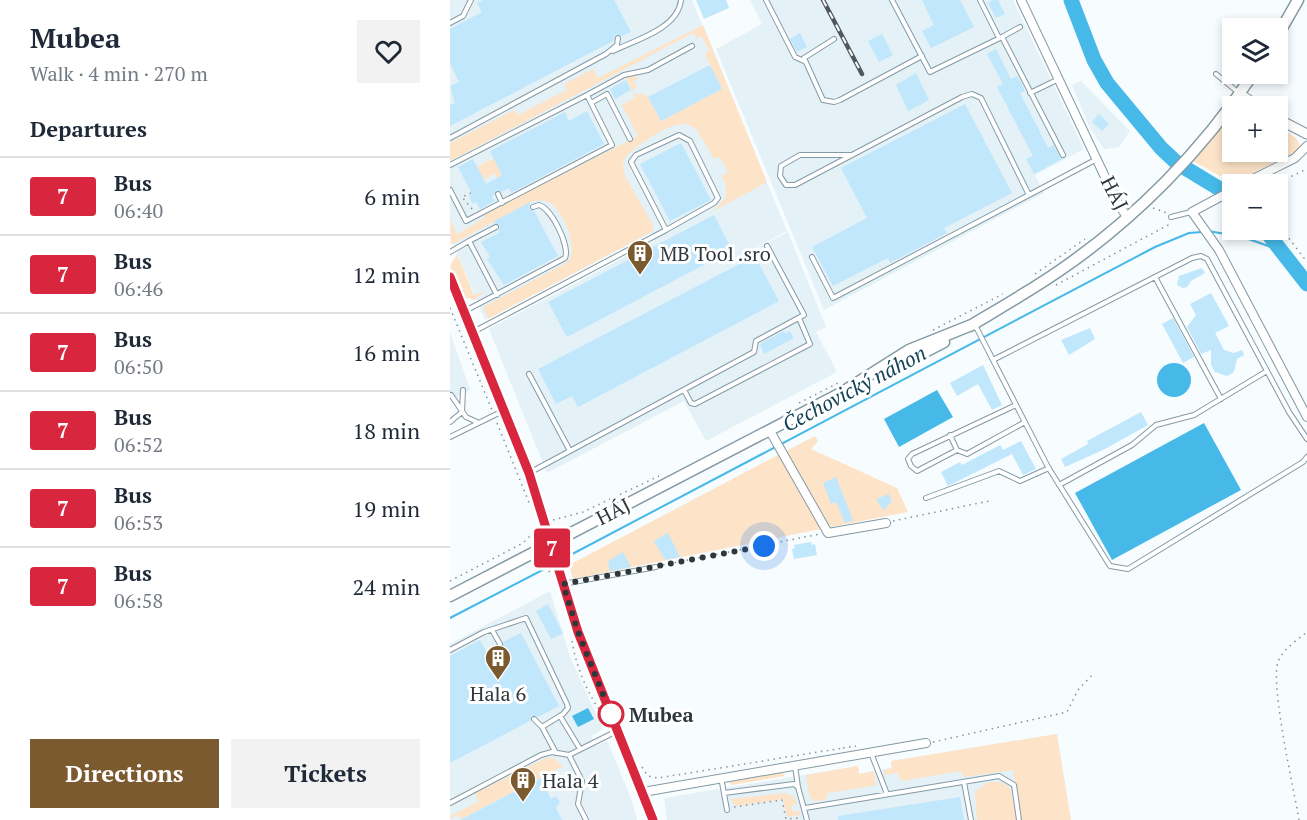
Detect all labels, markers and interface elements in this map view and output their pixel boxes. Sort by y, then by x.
map controls [1222,18,1288,240]
button: layers [1222,18,1288,84]
text: Mubea [30,19,121,56]
button: heart [357,20,420,83]
text: Walk · 4 min · 270 m [30,60,208,87]
button: + [1222,96,1288,162]
text: Departures [30,114,147,143]
text: Bus [114,168,152,197]
street label: HÁJ [1095,171,1135,215]
button: − [1222,174,1288,240]
text: 7 [57,182,69,210]
text: 6 min [364,182,420,211]
text: 06:40 [114,197,163,224]
building icon: MB Tool .sro [625,238,655,276]
place label: MB Tool .sro [660,240,771,267]
text: Bus [114,246,152,275]
text: 7 [57,260,69,288]
text: 12 min [353,260,420,289]
text: 06:46 [114,275,163,302]
text: Bus [114,324,152,353]
text: 7 [57,338,69,366]
text: 16 min [353,338,420,367]
water label: Čechovický náhon [777,338,931,438]
text: 06:50 [114,353,163,380]
text: Bus [114,402,152,431]
text: 7 [57,416,69,444]
text: 18 min [353,416,420,445]
text: 06:52 [114,431,163,458]
text: Bus [114,480,152,509]
street label: HÁJ [591,491,635,531]
text: 7 [57,494,69,522]
text: 19 min [353,494,420,523]
text: 06:53 [114,509,163,536]
line badge: 7 [532,528,572,568]
your location [749,531,779,561]
text: 7 [546,534,558,562]
text: Bus [114,558,152,587]
text: 7 [57,572,69,600]
text: 24 min [353,572,420,601]
text: 06:58 [114,587,163,614]
building icon: Hala 6 [483,643,513,681]
place label: Hala 6 [470,680,526,707]
marker: Mubea [598,701,624,727]
place label: Mubea [629,701,694,728]
button: Directions [30,739,219,808]
button: Tickets [231,739,420,808]
building icon: Hala 4 [508,765,538,803]
place label: Hala 4 [542,767,599,794]

